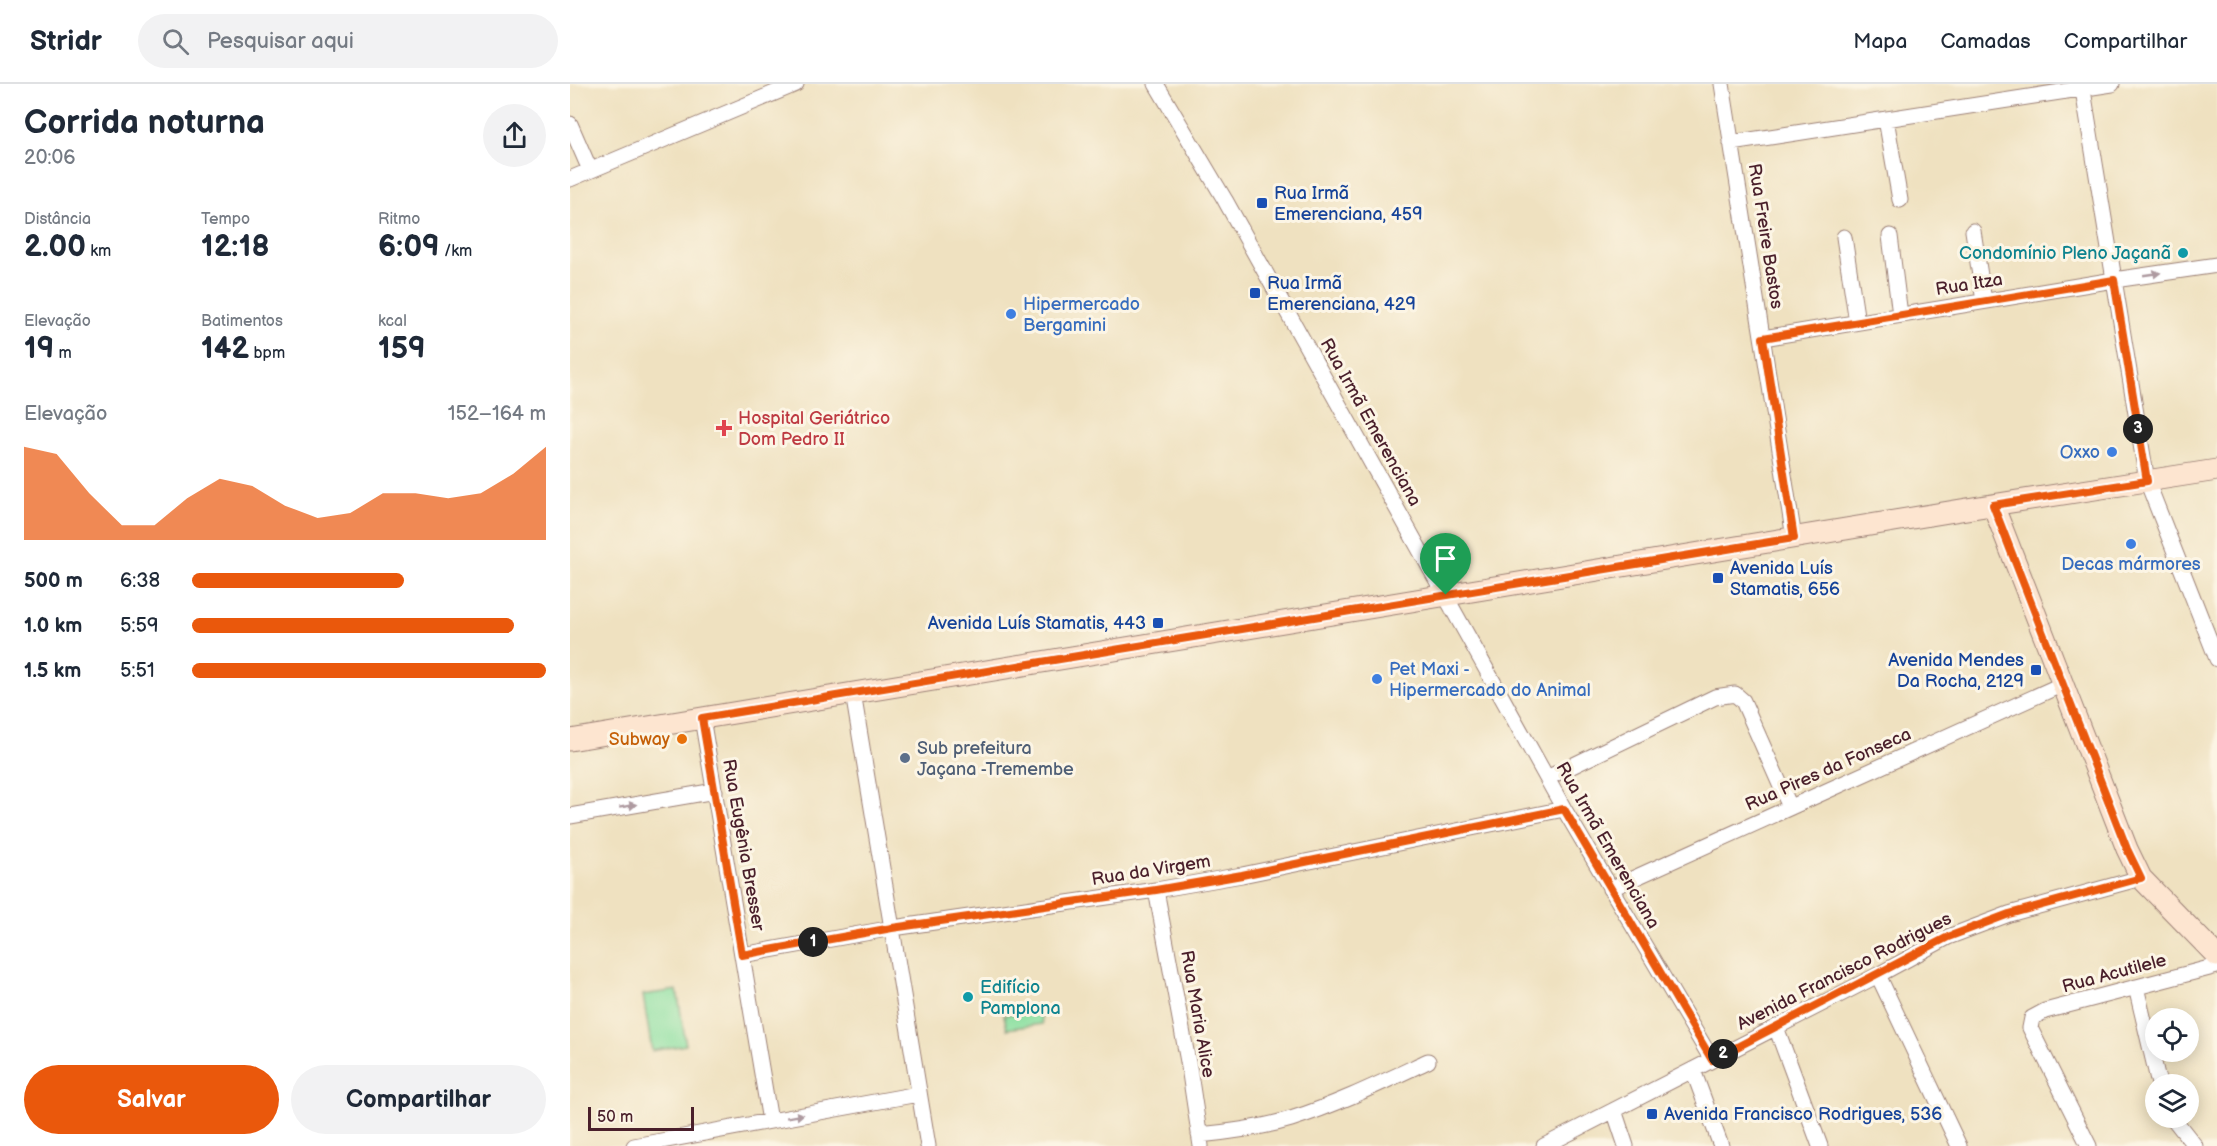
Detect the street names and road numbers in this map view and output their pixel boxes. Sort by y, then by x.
street label: Rua Freire Bastos [1744,162,1787,310]
street label: Rua Itza [1934,269,2004,300]
street label: Rua Irmã Emerenciana [1316,335,1425,510]
street label: Rua Pires da Fonseca [1742,723,1914,816]
street label: Rua Eugênia Bresser [718,758,769,933]
street label: Rua Irmã Emerenciana [1551,758,1664,932]
street label: Rua da Virgem [1090,851,1212,890]
street label: Avenida Francisco Rodrigues [1733,908,1955,1035]
street label: Rua Maria Alice [1176,949,1219,1080]
street label: Rua Acutilele [2060,949,2169,997]

